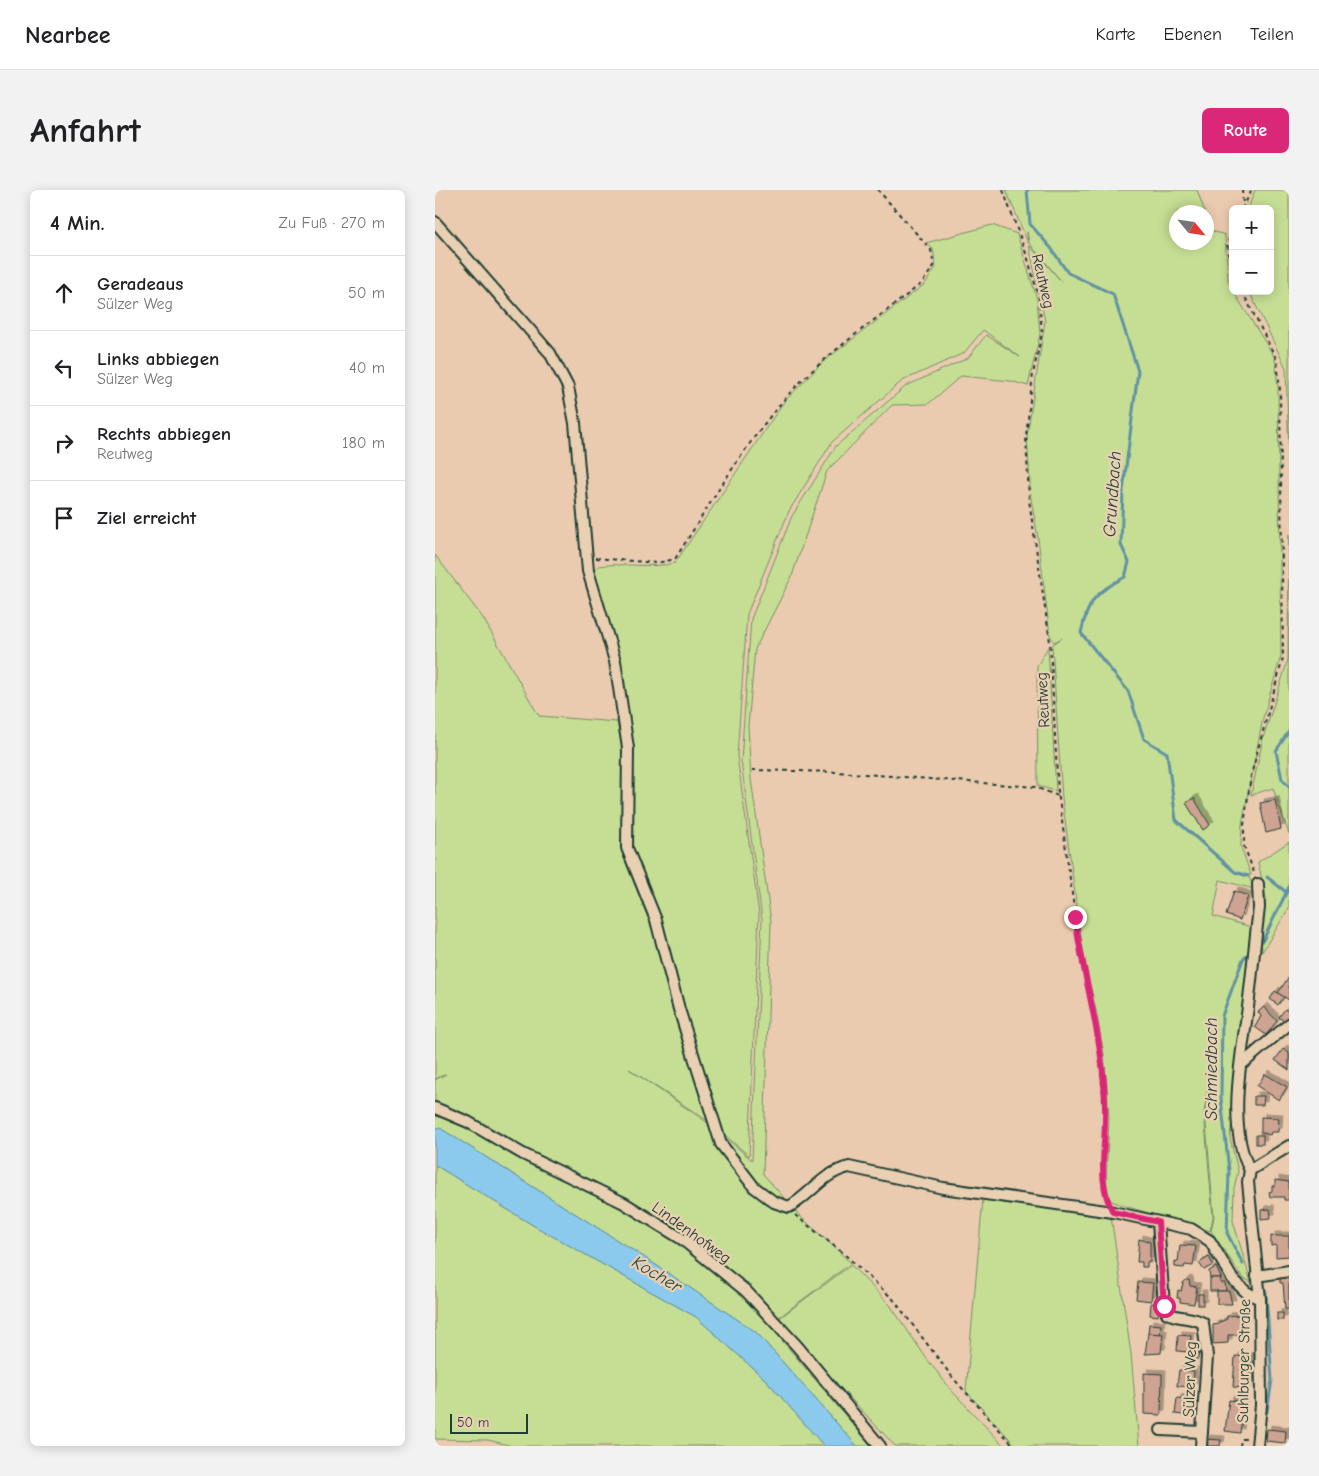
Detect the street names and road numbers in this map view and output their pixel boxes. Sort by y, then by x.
street label: Reutweg [1028,252,1058,310]
street label: Reutweg [1033,672,1053,728]
street label: Lindenhofweg [648,1198,734,1267]
street label: Suhlburger Straße [1234,1299,1254,1423]
street label: Sülzer Weg [1180,1341,1200,1417]

